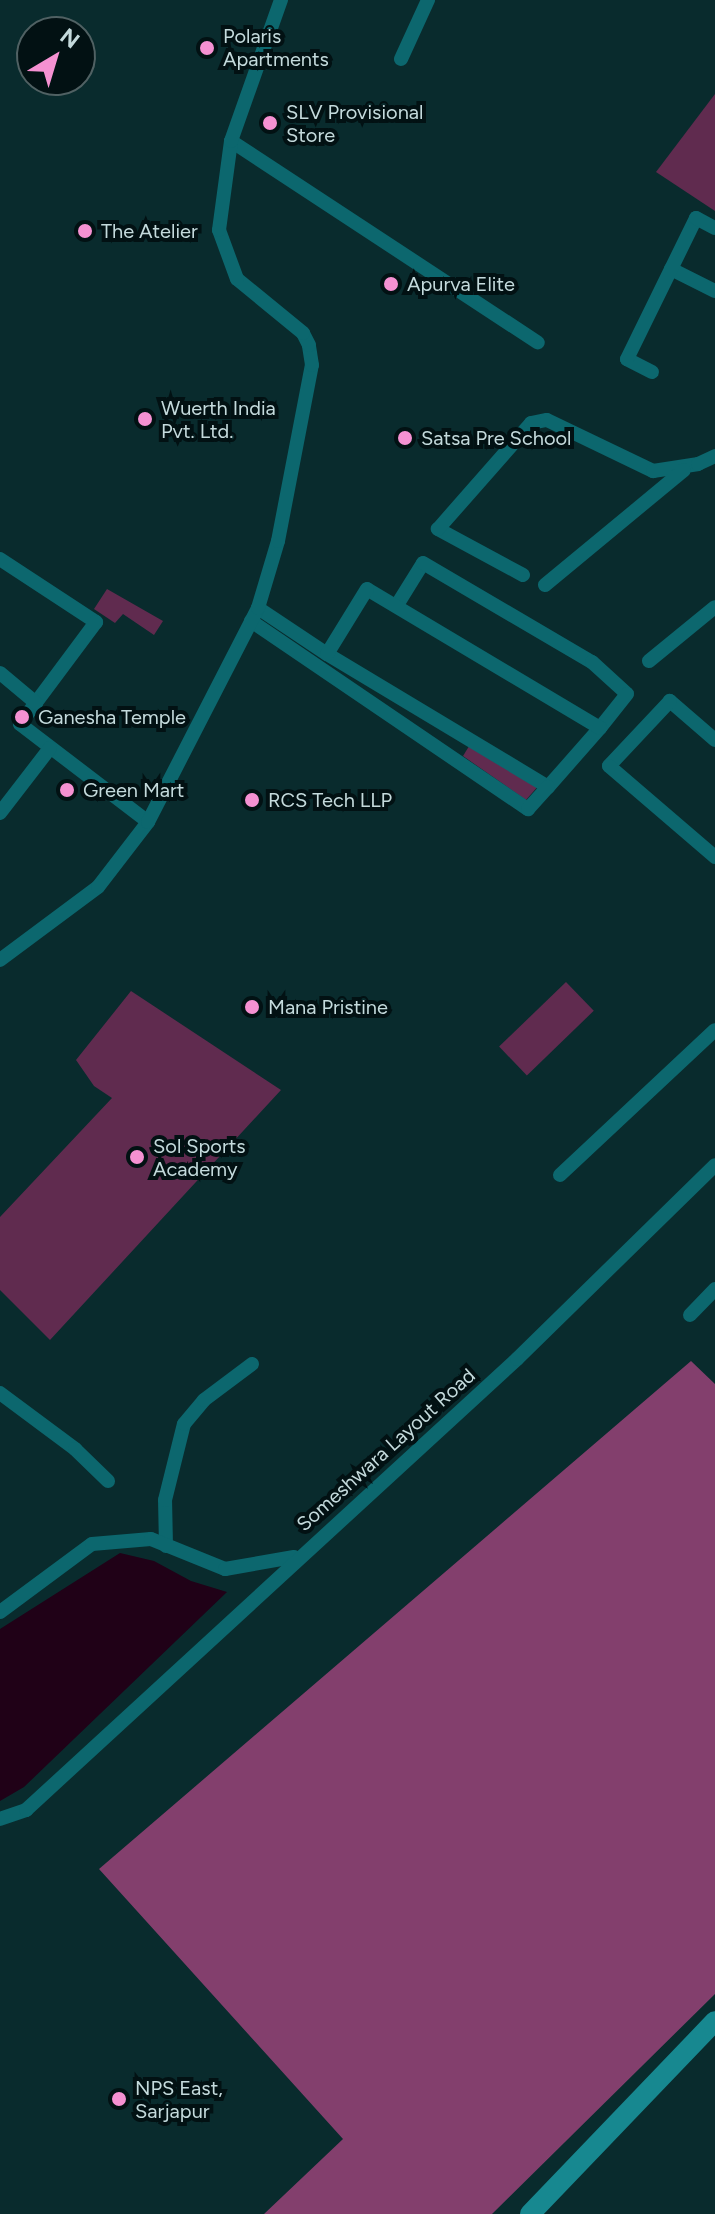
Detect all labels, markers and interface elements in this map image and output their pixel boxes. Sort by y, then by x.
north arrow [16,16,96,96]
text: N [55,22,85,54]
place label: Polaris Apartments [223,24,329,71]
marker: Polaris Apartments [198,39,216,57]
place label: SLV Provisional Store [286,100,423,147]
marker: SLV Provisional Store [261,114,279,132]
place label: The Atelier [101,219,198,243]
marker: The Atelier [76,222,94,240]
place label: Apurva Elite [407,272,515,296]
marker: Apurva Elite [382,275,400,293]
place label: Wuerth India Pvt. Ltd. [161,396,276,443]
marker: Wuerth India Pvt. Ltd. [136,410,154,428]
place label: Satsa Pre School [421,426,571,450]
marker: Satsa Pre School [396,429,414,447]
place label: Ganesha Temple [38,705,186,729]
marker: Ganesha Temple [13,708,31,726]
place label: Green Mart [83,778,184,802]
marker: Green Mart [58,781,76,799]
place label: RCS Tech LLP [268,788,392,812]
marker: RCS Tech LLP [243,791,261,809]
place label: Mana Pristine [268,995,388,1019]
marker: Mana Pristine [243,998,261,1016]
place label: Sol Sports Academy [153,1134,246,1181]
marker: Sol Sports Academy [128,1148,146,1166]
street label: Someshwara Layout Road [292,1364,480,1536]
place label: NPS East, Sarjapur [135,2076,223,2123]
marker: NPS East, Sarjapur [110,2090,128,2108]

